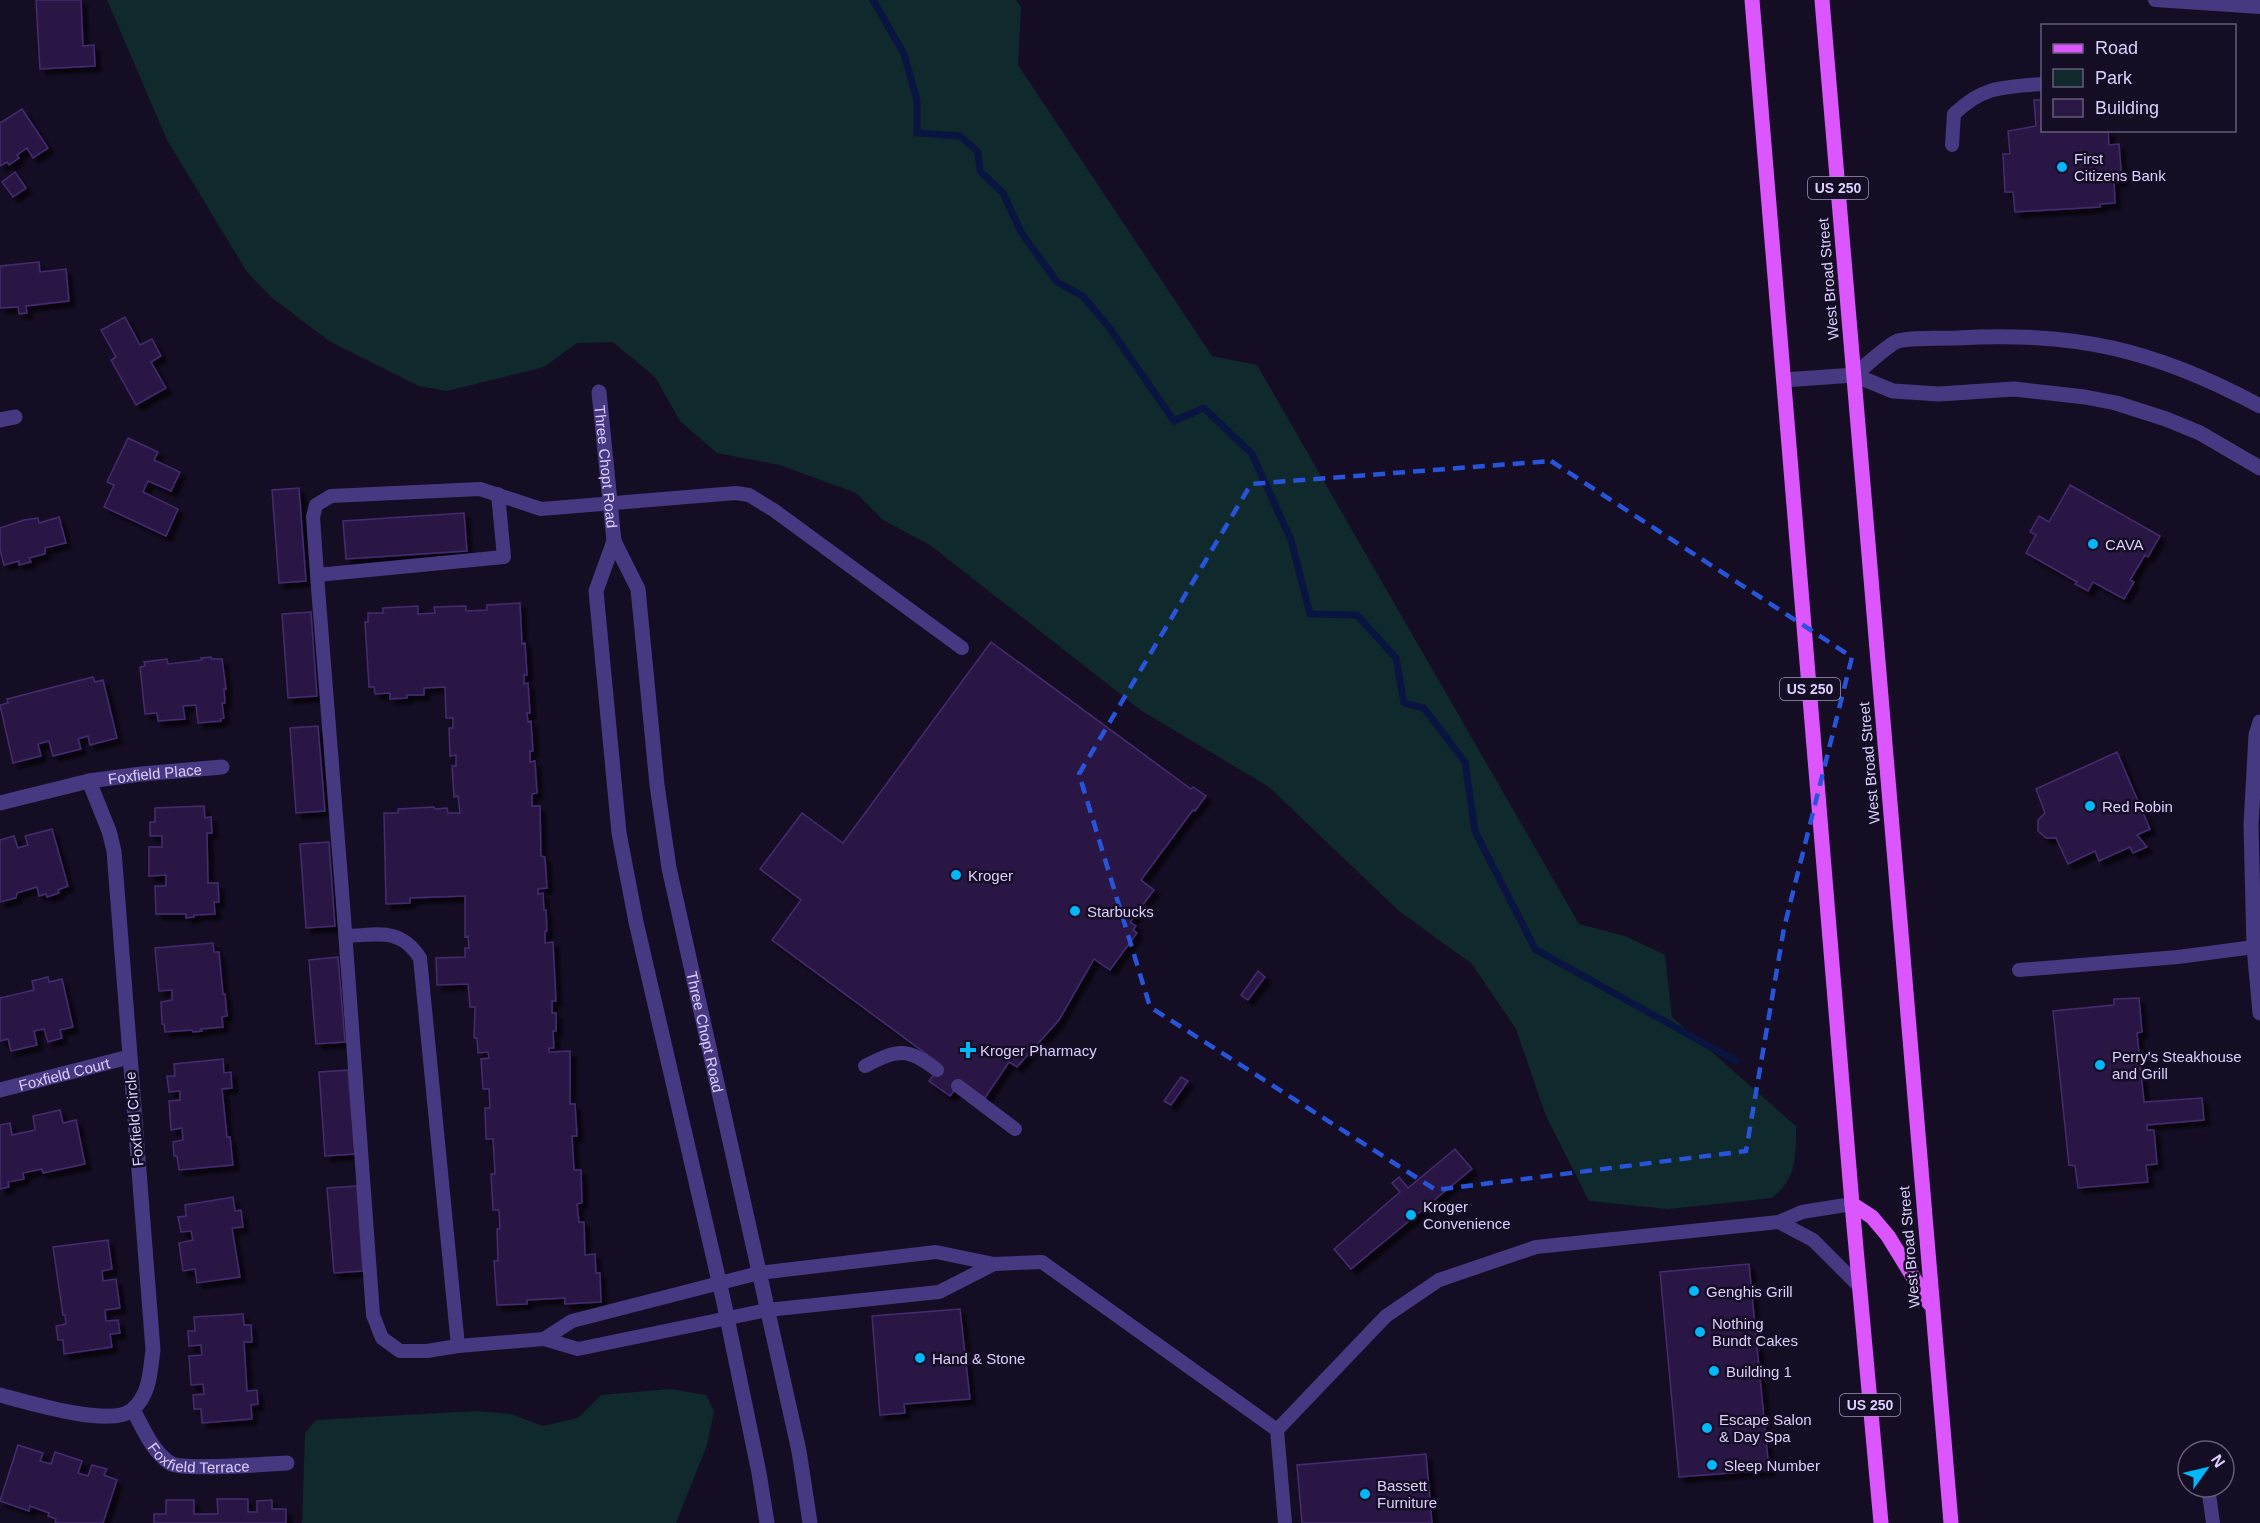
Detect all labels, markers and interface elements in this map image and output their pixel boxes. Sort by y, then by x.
legend [2041,24,2236,132]
text: Road [2095,38,2138,58]
text: Park [2095,68,2133,88]
text: Building [2095,98,2159,118]
place label: First Citizens Bank [2074,150,2166,184]
marker: First Citizens Bank [2055,160,2069,174]
road number: US 250 [1808,177,1868,199]
street label: West Broad Street [1814,217,1842,341]
street label: Three Chopt Road [592,404,621,529]
place label: CAVA [2105,536,2144,553]
marker: CAVA [2086,537,2100,551]
road number: US 250 [1780,678,1840,700]
street label: West Broad Street [1855,701,1883,825]
street label: Foxfield Place [107,760,202,787]
place label: Red Robin [2102,798,2173,815]
marker: Red Robin [2083,799,2097,813]
place label: Kroger [968,867,1013,884]
marker: Kroger [949,868,963,882]
place label: Starbucks [1087,903,1154,920]
marker: Starbucks [1068,904,1082,918]
street label: Three Chopt Road [684,970,727,1094]
place label: Kroger Pharmacy [980,1042,1097,1059]
marker: Kroger Pharmacy [961,1043,975,1057]
place label: Perry's Steakhouse and Grill [2112,1048,2242,1082]
street label: Foxfield Court [17,1054,112,1093]
marker: Perry's Steakhouse and Grill [2093,1058,2107,1072]
street label: Foxfield Circle [121,1071,147,1167]
street label: West Broad Street [1895,1185,1923,1309]
place label: Kroger Convenience [1423,1198,1511,1232]
marker: Kroger Convenience [1404,1208,1418,1222]
place label: Genghis Grill [1706,1283,1793,1300]
marker: Genghis Grill [1687,1284,1701,1298]
place label: Nothing Bundt Cakes [1712,1315,1798,1349]
marker: Nothing Bundt Cakes [1693,1325,1707,1339]
place label: Hand & Stone [932,1350,1025,1367]
marker: Hand & Stone [913,1351,927,1365]
place label: Building 1 [1726,1363,1792,1380]
marker: Building 1 [1707,1364,1721,1378]
road number: US 250 [1840,1394,1900,1416]
place label: Escape Salon & Day Spa [1719,1411,1812,1445]
marker: Escape Salon & Day Spa [1700,1421,1714,1435]
street label: Foxfield Terrace [145,1439,250,1475]
north arrow [2176,1439,2236,1499]
text: N [2208,1451,2228,1470]
place label: Sleep Number [1724,1457,1820,1474]
marker: Sleep Number [1705,1458,1719,1472]
place label: Bassett Furniture [1377,1477,1437,1511]
marker: Bassett Furniture [1358,1487,1372,1501]

